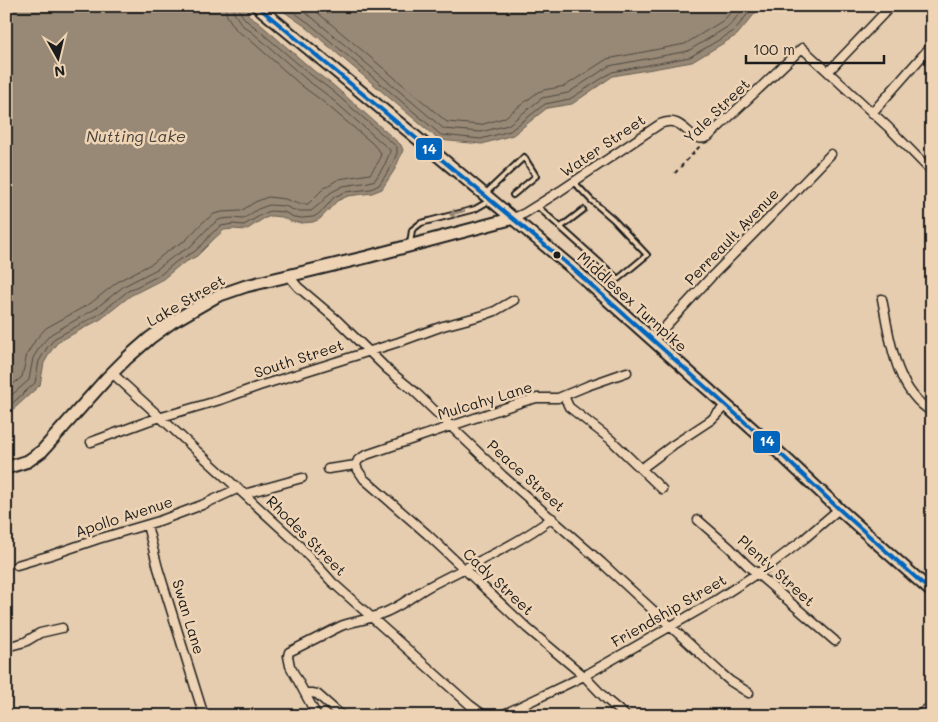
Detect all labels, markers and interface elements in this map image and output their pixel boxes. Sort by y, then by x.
north arrow [32,32,82,82]
scale bar [746,32,883,64]
text: 100 m [753,39,795,59]
text: N [53,61,66,82]
street label: Yale Street [679,74,754,147]
street label: Water Street [556,109,649,181]
water label: Nutting Lake [86,125,186,146]
line badge: 14 [415,137,443,161]
text: 14 [421,139,437,158]
street label: Perreault Avenue [680,184,783,289]
one-way arrow [449,209,465,218]
street label: Middlesex Turnpike [574,247,692,356]
unlabelled marker [552,250,562,260]
street label: Lake Street [143,270,228,331]
street label: South Street [251,334,346,382]
street label: Mulcahy Lane [435,376,534,424]
line badge: 14 [752,430,781,454]
text: 14 [759,431,775,450]
street label: Peace Street [483,435,570,516]
street label: Apollo Avenue [72,491,175,541]
street label: Rhodes Street [262,491,351,580]
street label: Plenty Street [734,530,820,610]
street label: Cady Street [459,543,538,619]
street label: Friendship Street [607,569,730,651]
street label: Swan Lane [168,577,210,657]

